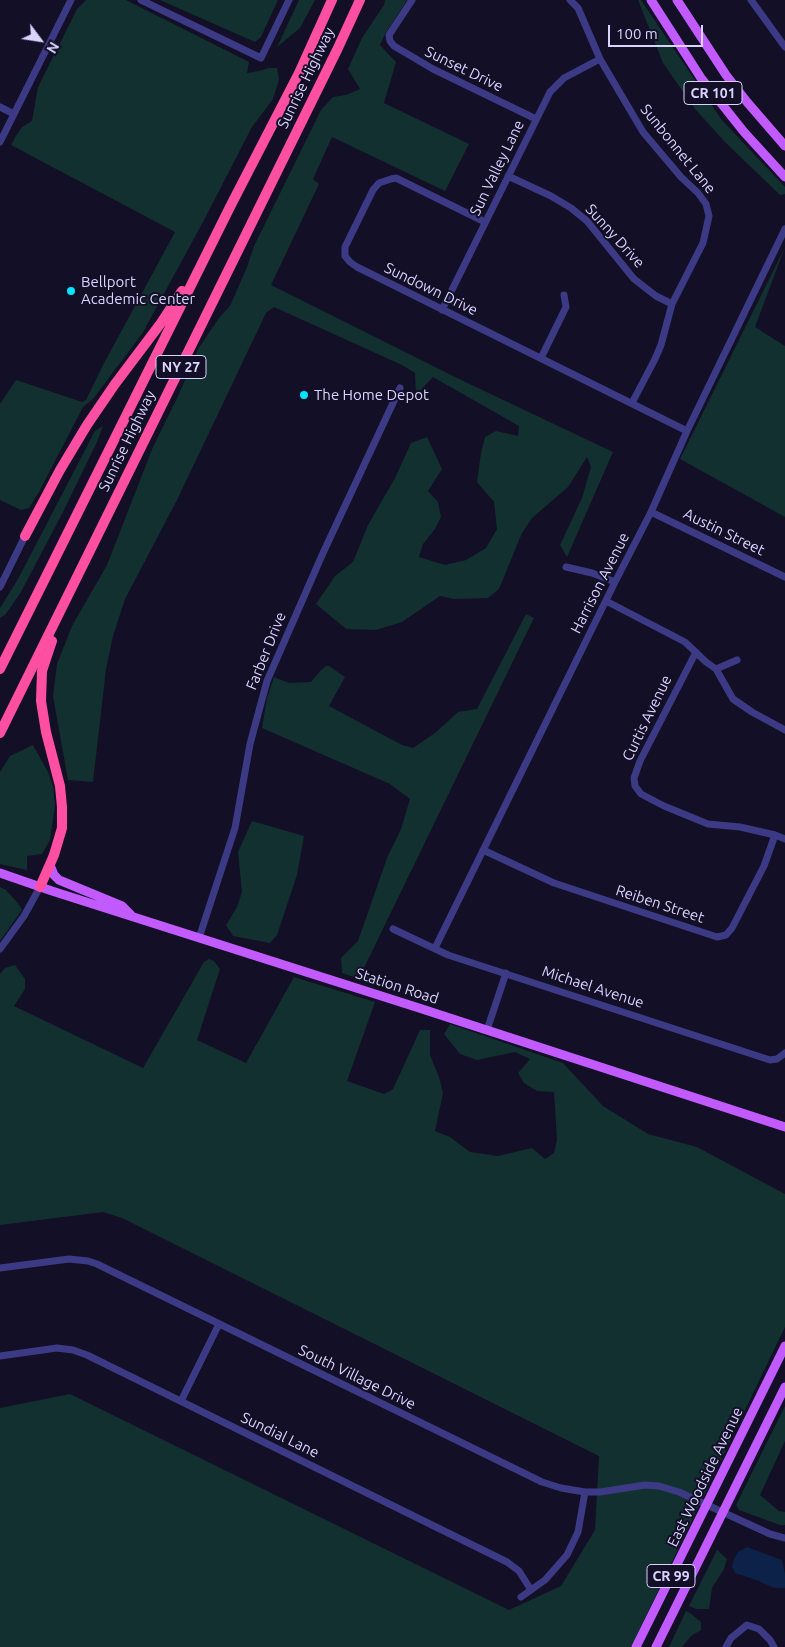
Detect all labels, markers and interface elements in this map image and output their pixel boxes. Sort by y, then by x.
north arrow [15,15,65,65]
scale bar [610,15,705,47]
street label: Sunrise Highway [274,24,338,132]
text: 100 m [616,25,658,42]
text: N [43,39,62,56]
street label: Sunset Drive [422,42,506,96]
road number: CR 101 [684,82,742,105]
street label: Sunbonnet Lane [637,101,719,197]
street label: Sun Valley Lane [466,117,528,219]
street label: Sunny Drive [582,200,648,272]
street label: Sundown Drive [381,259,481,319]
place label: Bellport Academic Center [81,273,195,308]
marker: Bellport Academic Center [65,285,77,297]
road number: NY 27 [156,356,206,378]
place label: The Home Depot [314,386,429,404]
street label: Sunrise Highway [95,387,159,495]
marker: The Home Depot [298,389,310,401]
street label: Austin Street [680,505,768,559]
street label: Harrison Avenue [567,529,633,637]
street label: Farber Drive [242,609,290,693]
street label: Curtis Avenue [618,672,676,764]
street label: Reiben Street [613,881,707,927]
street label: Michael Avenue [540,962,646,1012]
street label: Station Road [353,964,441,1008]
street label: South Village Drive [295,1341,419,1413]
street label: East Woodside Avenue [663,1404,747,1550]
street label: Sundial Lane [238,1408,322,1462]
road number: CR 99 [647,1564,695,1588]

